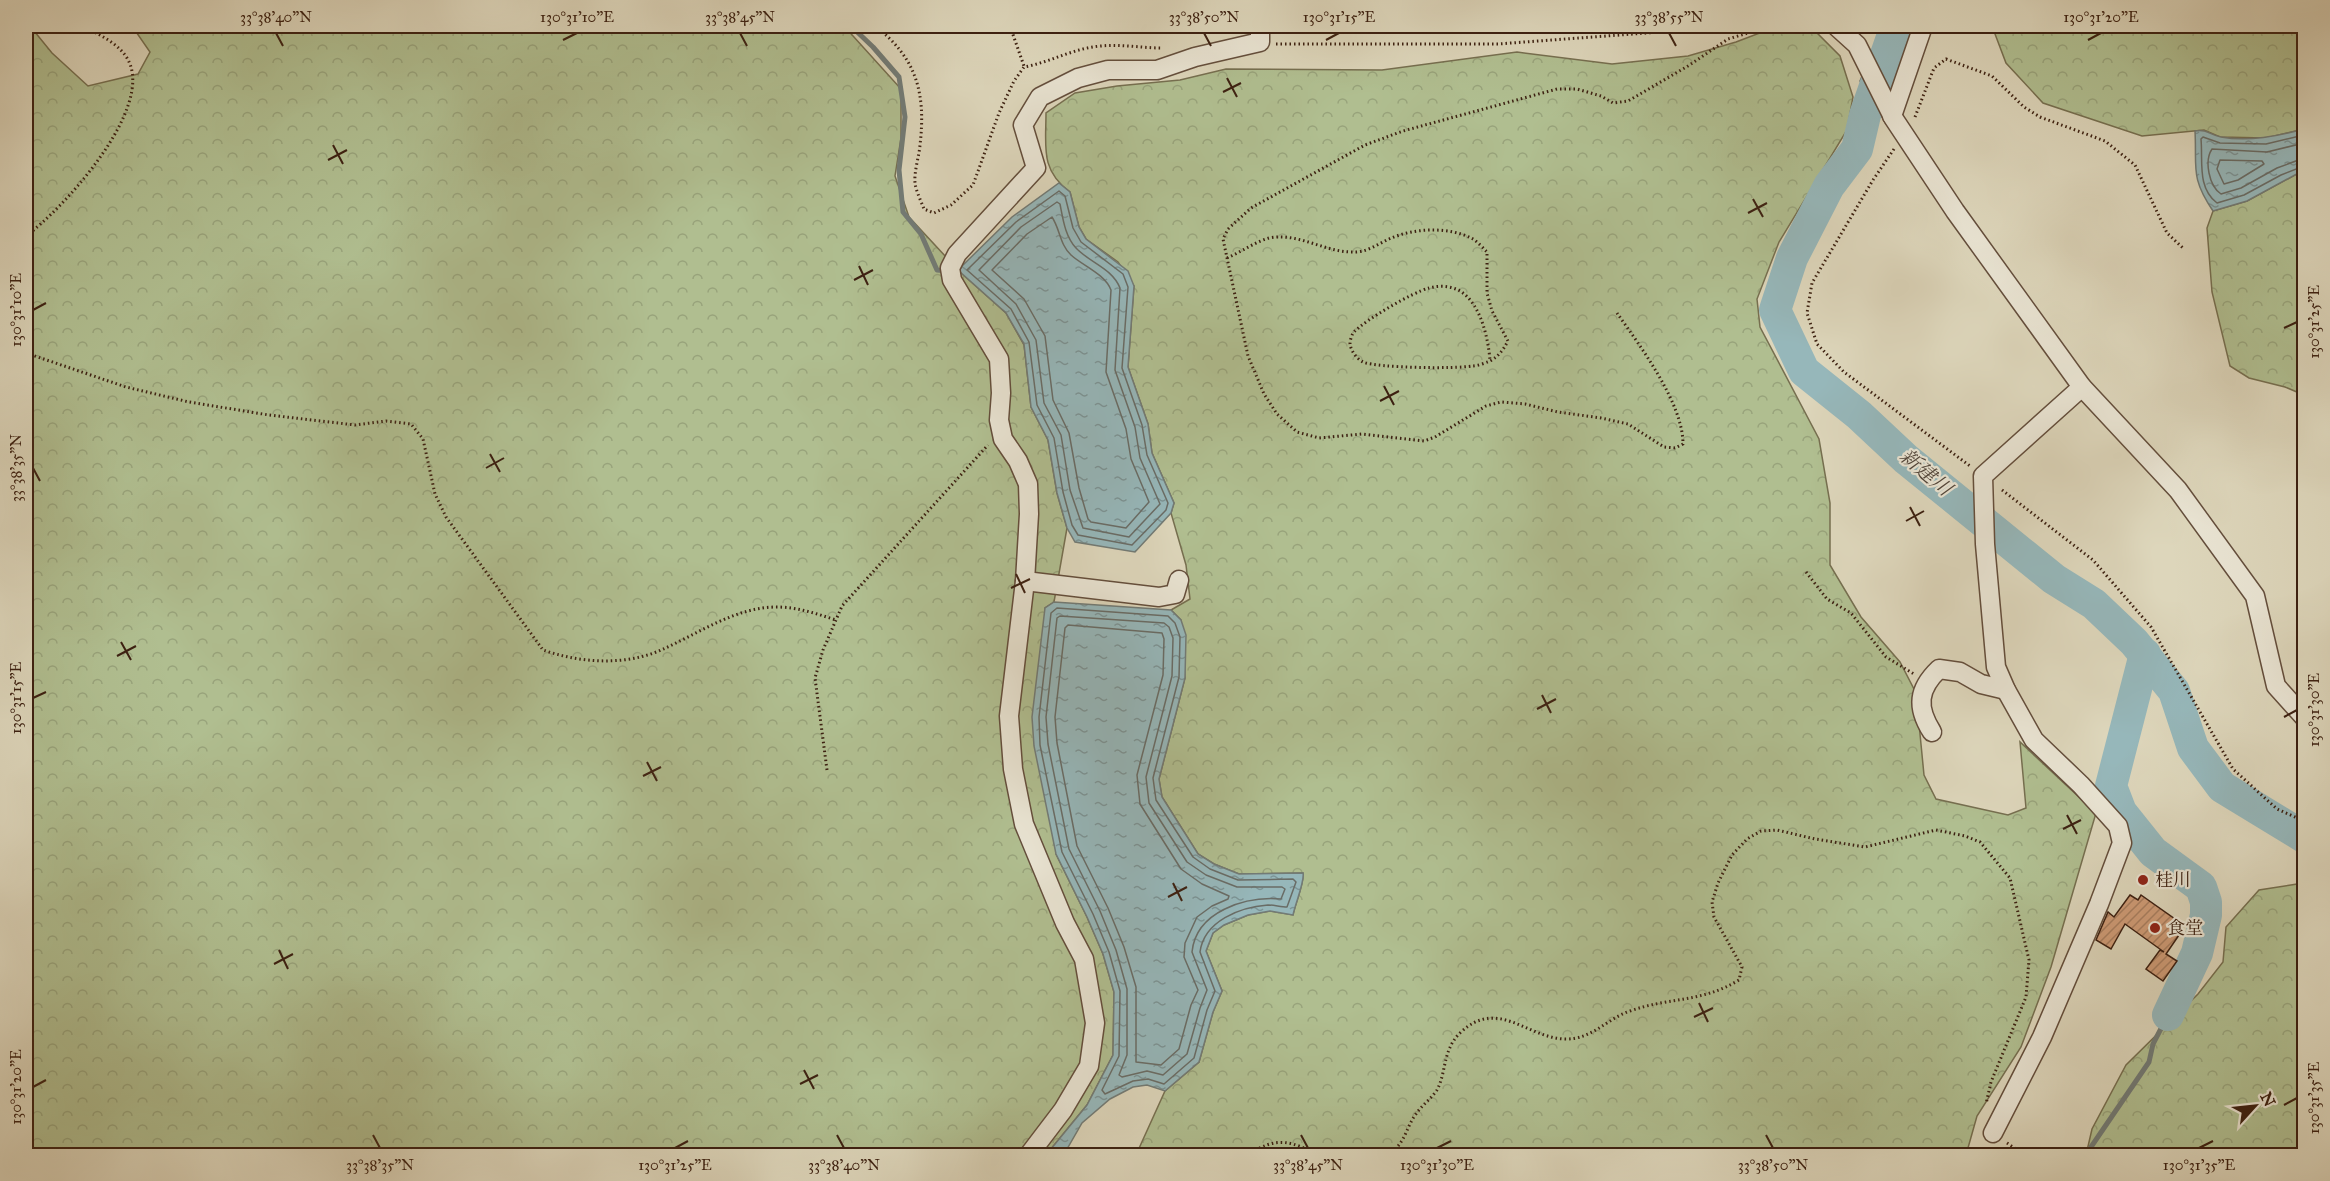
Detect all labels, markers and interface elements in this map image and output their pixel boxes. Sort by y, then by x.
text: 33°38'40"N [240,8,312,26]
text: 130°31'10"E [540,8,614,26]
text: 33°38'45"N [705,8,775,26]
text: 33°38'50"N [1169,8,1240,26]
text: 130°31'15"E [1303,8,1375,26]
text: 33°38'55"N [1635,8,1704,26]
text: 130°31'20"E [2063,8,2139,26]
text: 130°31'10"E [7,273,25,347]
text: 130°31'25"E [2305,285,2323,359]
text: 33°38'35"N [7,434,25,502]
water label: 新建川 [1895,444,1958,502]
text: 130°31'15"E [7,662,25,734]
text: 130°31'30"E [2305,673,2323,747]
place label: 桂川 [2155,869,2191,891]
marker: 桂川 [2136,873,2150,887]
place label: 食堂 [2167,917,2203,939]
marker: 食堂 [2148,921,2162,935]
text: 130°31'20"E [7,1049,25,1125]
text: 130°31'35"E [2305,1062,2323,1134]
north arrow [2225,1076,2285,1136]
text: N [2256,1089,2280,1110]
text: 33°38'35"N [346,1156,414,1174]
text: 130°31'25"E [638,1156,712,1174]
text: 33°38'40"N [808,1156,880,1174]
text: 33°38'45"N [1273,1156,1343,1174]
text: 130°31'30"E [1400,1156,1474,1174]
text: 33°38'50"N [1738,1156,1809,1174]
text: 130°31'35"E [2163,1156,2235,1174]

